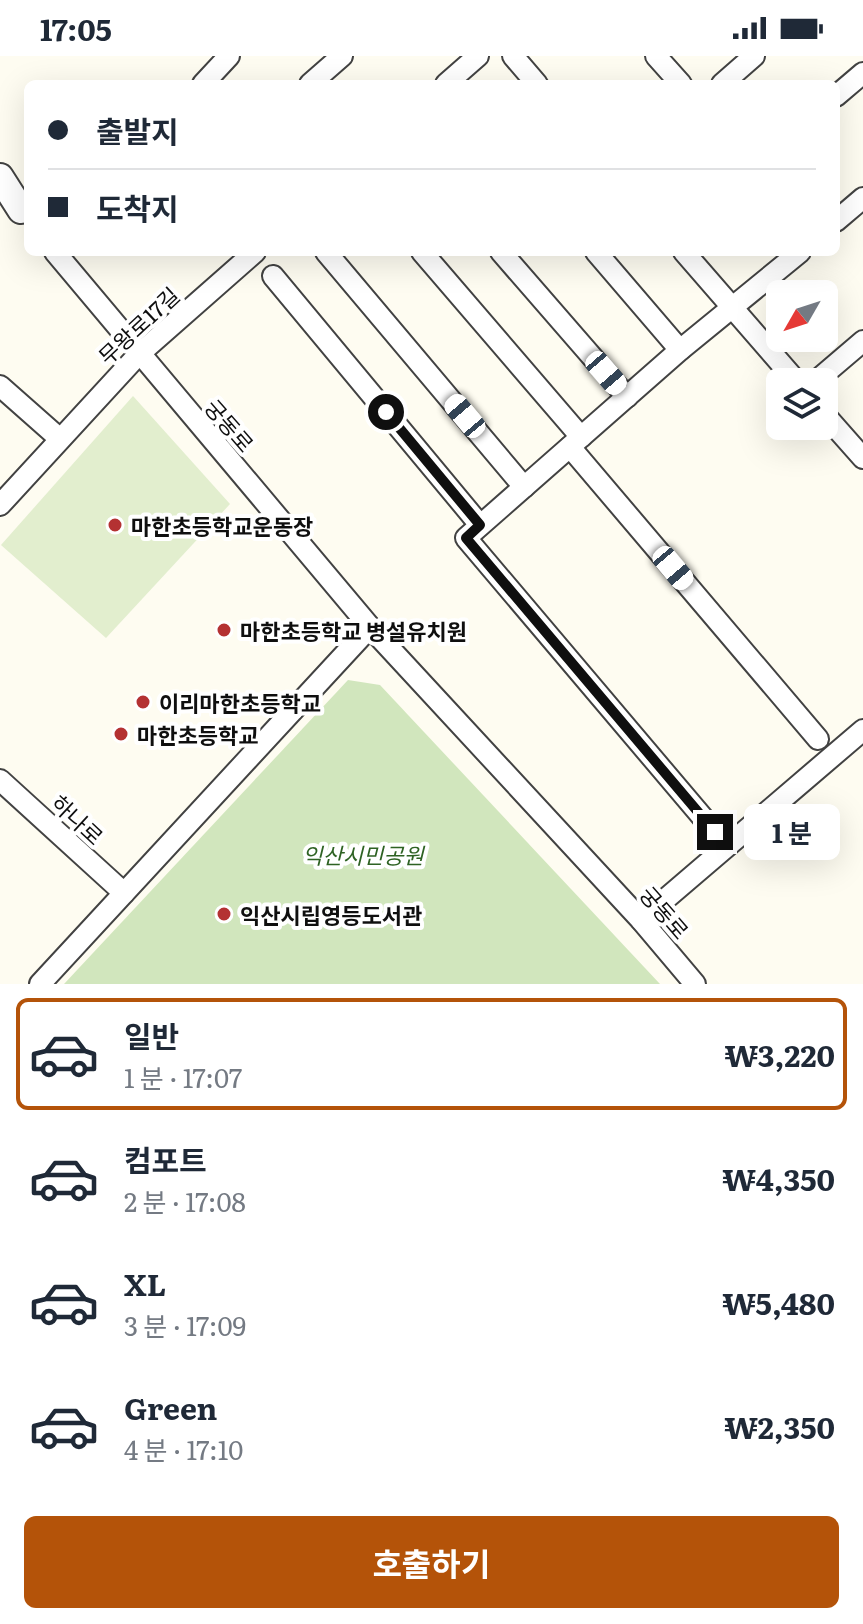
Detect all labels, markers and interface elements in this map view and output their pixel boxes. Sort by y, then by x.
text: 17:05 [40,6,112,50]
text: 출발지 [96,108,179,152]
text: 도착지 [96,185,179,229]
street label: 무왕로17길 [90,279,186,371]
north arrow [766,280,838,352]
map controls [766,280,838,440]
car [581,347,631,399]
button: layers [766,368,838,440]
car [440,390,490,442]
street label: 궁동로 [198,391,262,459]
route start [368,394,404,430]
place label: 마한초등학교운동장 [131,509,313,542]
marker: 마한초등학교운동장 [106,516,124,534]
car [648,542,698,594]
place label: 마한초등학교 병설유치원 [240,614,467,647]
marker: 마한초등학교 병설유치원 [215,621,233,639]
place label: 이리마한초등학교 [159,686,321,719]
marker: 이리마한초등학교 [134,693,152,711]
place label: 마한초등학교 [137,718,258,751]
marker: 마한초등학교 [112,725,130,743]
street label: 하나로 [45,786,111,852]
callout: 1 분 [743,804,839,860]
text: 1 분 [772,812,812,851]
route end [697,814,733,850]
park label: 익산시민공원 [302,838,425,871]
street label: 궁동로 [633,878,697,946]
place label: 익산시립영등도서관 [240,898,422,931]
marker: 익산시립영등도서관 [215,905,233,923]
text: 일반 [124,1013,179,1057]
icon: car [28,1018,100,1090]
text: ₩3,220 [725,1032,835,1076]
text: 1 분 · 17:07 [124,1057,242,1096]
text: 컴포트 [124,1137,207,1181]
icon: car [28,1142,100,1214]
text: ₩4,350 [723,1156,835,1200]
text: 2 분 · 17:08 [124,1181,246,1220]
text: XL [124,1261,166,1305]
icon: car [28,1266,100,1338]
text: ₩5,480 [722,1280,835,1324]
text: 3 분 · 17:09 [124,1305,246,1344]
text: Green [124,1385,217,1429]
icon: car [28,1390,100,1462]
text: ₩2,350 [725,1404,835,1448]
text: 4 분 · 17:10 [124,1429,243,1468]
button: 호출하기 [24,1516,839,1608]

